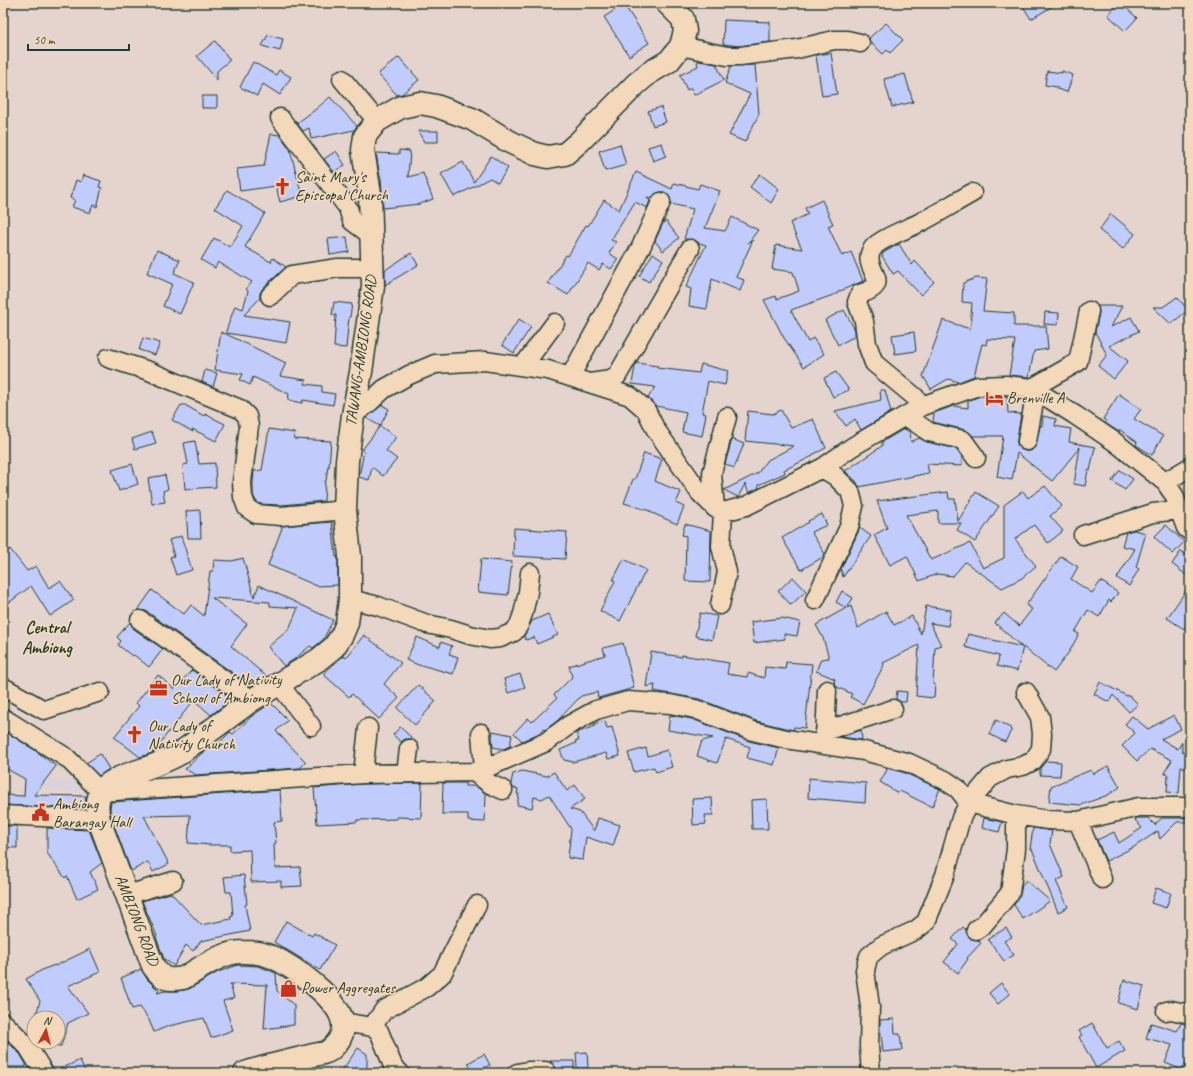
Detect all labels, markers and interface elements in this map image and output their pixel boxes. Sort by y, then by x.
scale bar [28,26,129,52]
text: 50 m [34,32,56,48]
place label: Saint Mary's Episcopal Church [295,167,389,205]
church icon: Saint Mary's Episcopal Church [272,176,292,196]
street label: TAWANG-AMBIONG ROAD [341,273,382,427]
hotel icon: Brenville A [984,388,1004,408]
place label: Brenville A [1007,388,1065,408]
district label: Central Ambiong [22,617,74,658]
place label: Our Lady of Nativity School of Ambiong [171,670,283,708]
office icon: Our Lady of Nativity School of Ambiong [148,679,168,699]
place label: Our Lady of Nativity Church [148,716,236,754]
church icon: Our Lady of Nativity Church [125,725,145,745]
place label: Ambiong Barangay Hall [53,794,134,832]
public building icon: Ambiong Barangay Hall [30,803,50,823]
street label: AMBIONG ROAD [110,872,164,970]
shop icon: Power Aggregates [278,978,298,998]
place label: Power Aggregates [301,978,396,998]
north arrow [26,1010,66,1050]
text: N [43,1013,54,1028]

